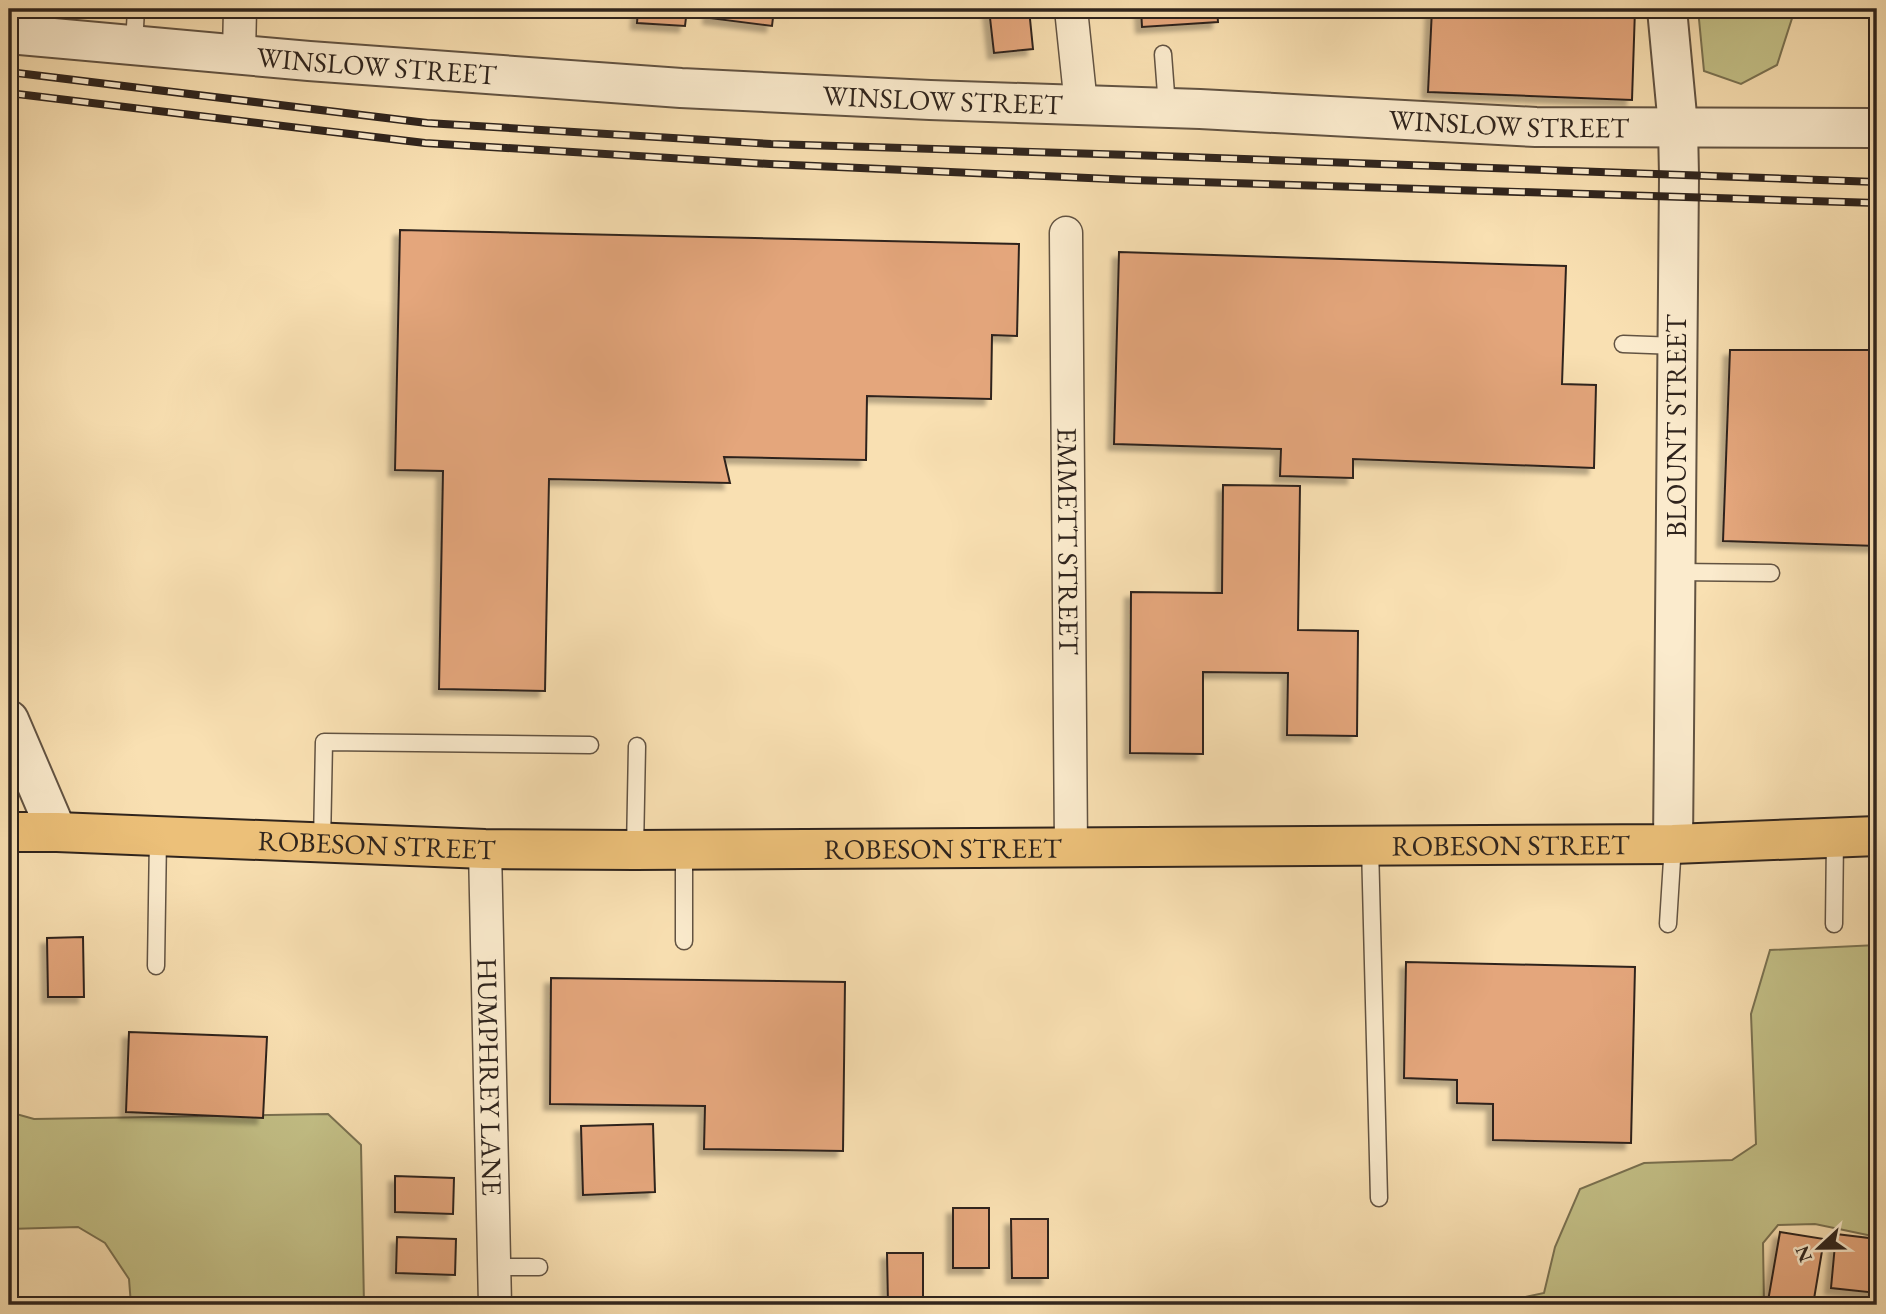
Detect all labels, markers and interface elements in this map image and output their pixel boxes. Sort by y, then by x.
street label: WINSLOW STREET [255,38,498,93]
street label: WINSLOW STREET [822,77,1064,122]
street label: WINSLOW STREET [1388,101,1629,145]
street label: BLOUNT STREET [1658,314,1694,538]
street label: EMMETT STREET [1050,427,1087,655]
street label: ROBESON STREET [257,822,496,867]
street label: ROBESON STREET [1392,826,1630,864]
street label: ROBESON STREET [824,830,1062,867]
street label: HUMPHREY LANE [469,958,511,1197]
north arrow [1784,1212,1854,1282]
text: N [1789,1242,1818,1266]

